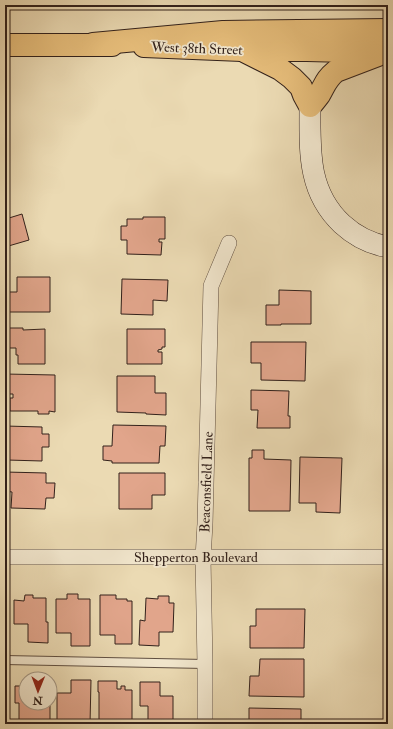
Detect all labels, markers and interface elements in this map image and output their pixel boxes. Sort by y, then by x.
street label: West 38th Street [150,38,244,59]
street label: Beaconsfield Lane [196,431,217,533]
street label: Shepperton Boulevard [134,549,258,567]
north arrow [18,671,58,711]
text: N [32,694,44,707]

